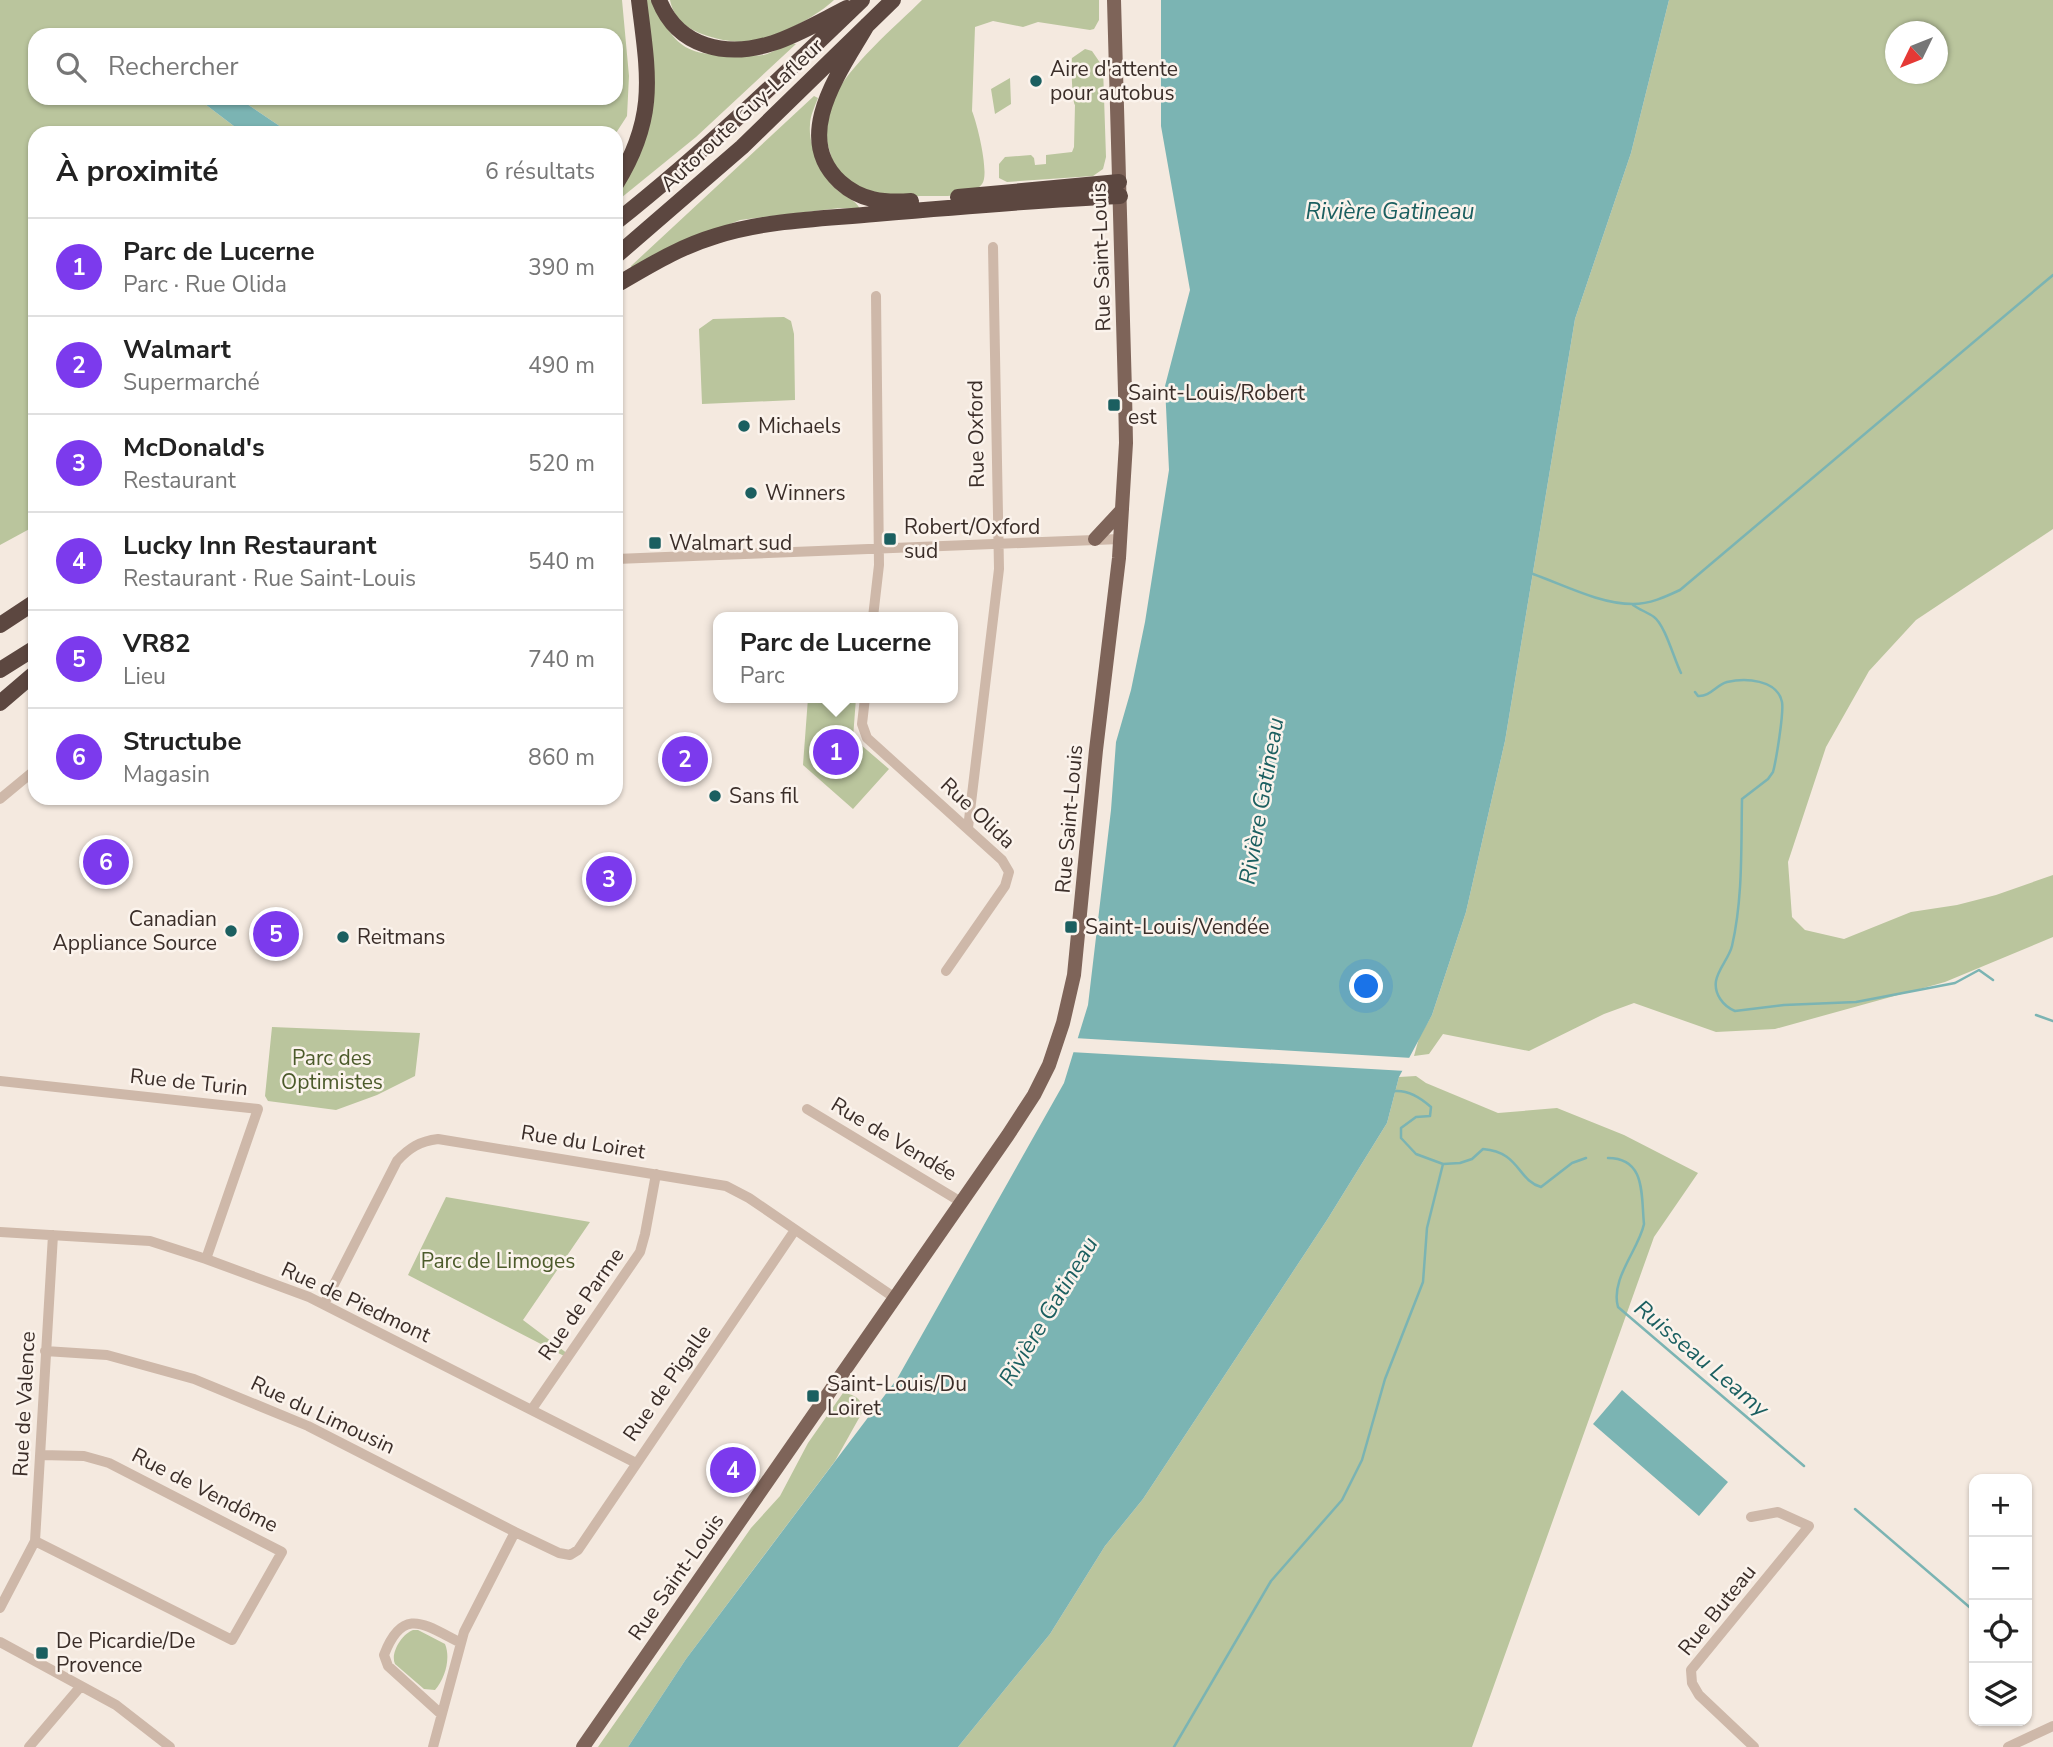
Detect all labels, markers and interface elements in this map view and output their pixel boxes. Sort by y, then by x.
north arrow [1885,21,1948,84]
search box [28,28,623,105]
street label: Autoroute Guy-Lafleur [655,32,830,198]
icon: search [52,48,90,86]
text: Rechercher [108,49,239,84]
place label: Aire d'attente pour autobus [1050,55,1178,107]
marker: Aire d'attente pour autobus [1028,73,1044,89]
text: À proximité [56,151,218,192]
text: 6 résultats [485,156,595,187]
street label: Rue Saint-Louis [1084,182,1118,332]
water label: Rivière Gatineau [1305,196,1475,227]
text: Parc de Lucerne [123,234,315,269]
text: 1 [72,252,86,283]
text: 390 m [528,252,595,283]
text: Parc · Rue Olida [123,269,287,300]
text: Walmart [123,332,231,367]
text: 2 [72,350,86,381]
text: 490 m [528,350,595,381]
text: Supermarché [123,367,260,398]
place label: Saint-Louis/Robert est [1128,379,1306,431]
street label: Rue Oxford [961,380,991,488]
marker: Saint-Louis/Robert est [1106,397,1122,413]
place label: Michaels [758,412,841,440]
marker: Michaels [736,418,752,434]
text: McDonald's [123,430,265,465]
text: 3 [72,448,86,479]
text: 520 m [528,448,595,479]
text: Restaurant [123,465,236,496]
place label: Winners [765,479,846,507]
marker: Winners [743,485,759,501]
place label: Robert/Oxford sud [904,513,1040,565]
text: Lucky Inn Restaurant [123,528,376,563]
place label: Walmart sud [669,529,792,557]
marker: Robert/Oxford sud [882,531,898,547]
marker: Walmart sud [647,535,663,551]
text: 4 [72,546,86,577]
text: 540 m [528,546,595,577]
text: Restaurant · Rue Saint-Louis [123,563,416,594]
popup [713,612,958,703]
text: Parc de Lucerne [740,625,931,660]
text: VR82 [123,626,191,661]
text: 5 [72,644,86,675]
text: 740 m [528,644,595,675]
text: Parc [740,660,785,691]
text: Lieu [123,661,166,692]
water label: Rivière Gatineau [1232,715,1291,887]
text: Structube [123,724,242,759]
pin: 1 [813,726,859,778]
pin: 2 [662,733,708,785]
text: 6 [72,742,86,773]
text: 860 m [528,742,595,773]
street label: Rue Saint-Louis [1049,744,1089,894]
text: Magasin [123,759,210,790]
street label: Rue Olida [934,771,1022,855]
place label: Sans fil [729,782,799,810]
marker: Sans fil [707,788,723,804]
pin: 6 [83,836,129,888]
pin: 3 [586,853,632,905]
place label: Canadian Appliance Source [53,905,217,957]
pin: 5 [253,908,299,960]
place label: Saint-Louis/Vendée [1085,913,1269,941]
marker: Saint-Louis/Vendée [1063,919,1079,935]
marker: Canadian Appliance Source [223,923,239,939]
place label: Reitmans [357,923,445,951]
marker: Reitmans [335,929,351,945]
your location [1349,969,1383,1003]
park label: Parc des Optimistes [281,1044,383,1096]
street label: Rue de Turin [129,1062,249,1102]
street label: Rue de Vendée [826,1090,962,1188]
street label: Rue du Loiret [519,1118,648,1166]
water label: Rivière Gatineau [992,1231,1105,1392]
street label: Rue de Parme [532,1242,630,1366]
park label: Parc de Limoges [421,1247,575,1275]
street label: Rue de Piedmont [277,1255,436,1349]
water label: Ruisseau Leamy [1628,1293,1777,1425]
street label: Rue de Pigalle [616,1319,718,1447]
street label: Rue de Valence [6,1331,42,1477]
street label: Rue du Limousin [246,1369,400,1461]
place label: Saint-Louis/Du Loiret [827,1370,967,1422]
marker: Saint-Louis/Du Loiret [805,1388,821,1404]
street label: Rue de Vendôme [127,1441,283,1539]
pin: 4 [710,1444,756,1496]
map controls [1969,1474,2032,1726]
button: + [1969,1474,2032,1537]
street label: Rue Saint-Louis [622,1508,730,1646]
button: − [1969,1537,2032,1600]
street label: Rue Buteau [1672,1559,1762,1661]
button: locate [1969,1600,2032,1663]
place label: De Picardie/De Provence [56,1627,196,1679]
marker: De Picardie/De Provence [34,1645,50,1661]
button: layers [1969,1663,2032,1726]

